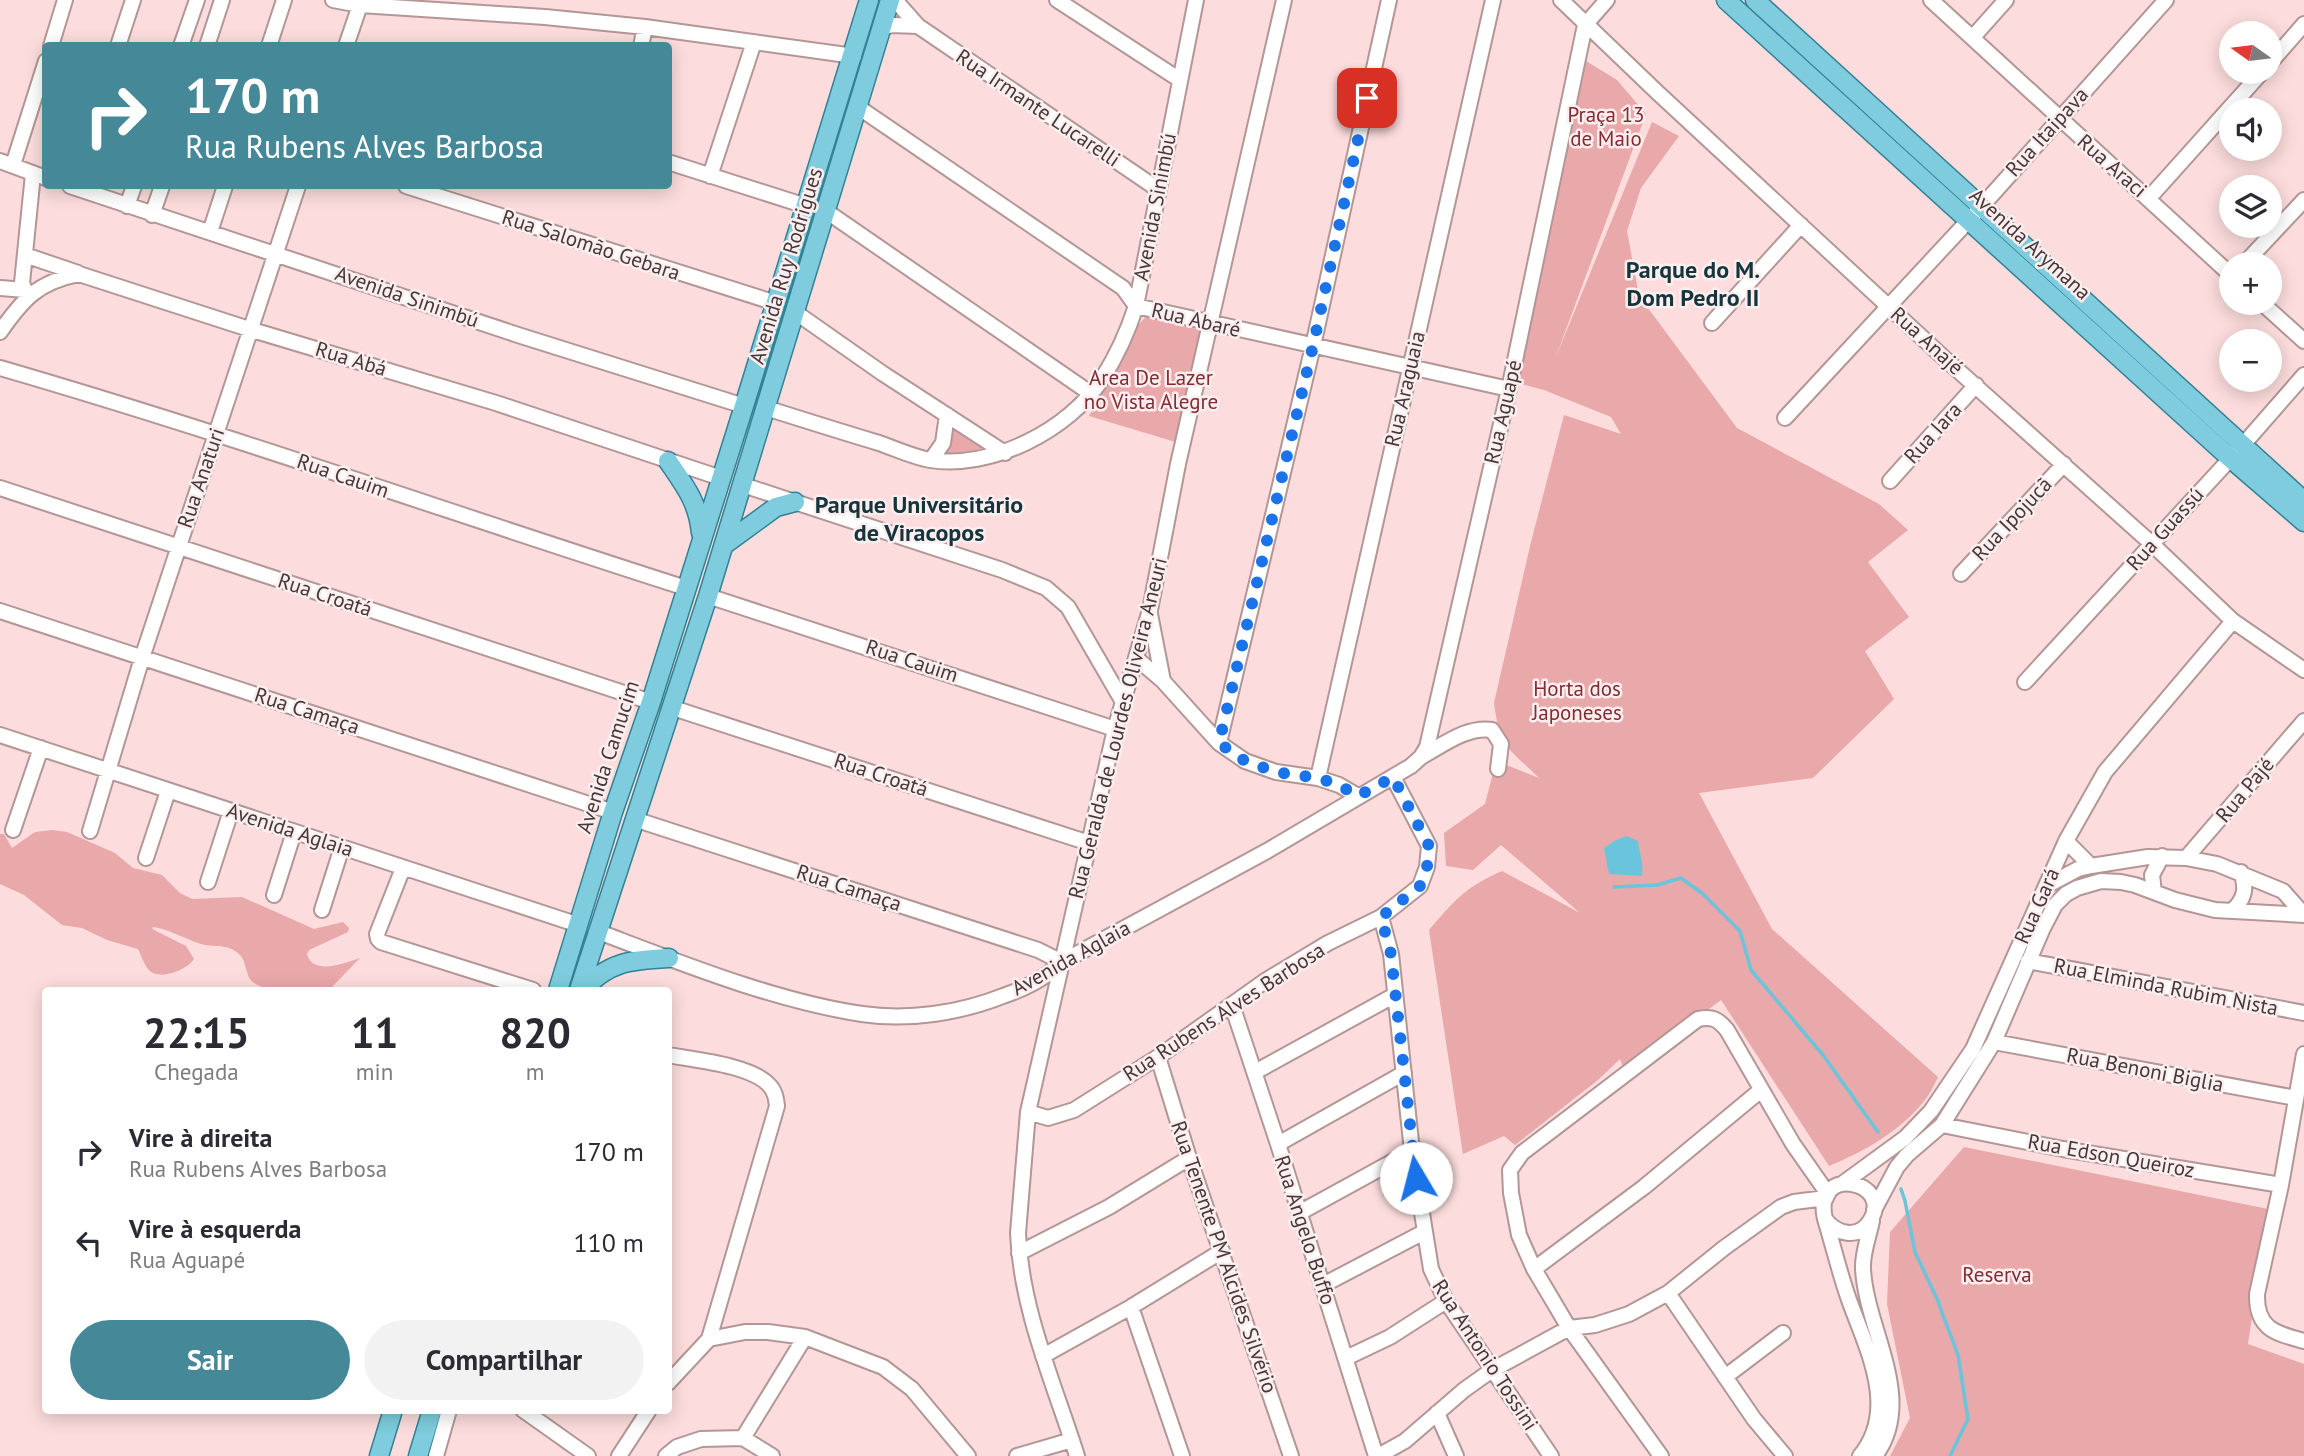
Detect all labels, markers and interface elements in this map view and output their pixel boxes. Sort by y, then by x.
north arrow [2219,21,2282,84]
map controls [2219,21,2282,392]
street label: Rua Irmante Lucarelli [951,43,1126,173]
text: 170 m [185,63,320,127]
pin [1337,68,1397,128]
icon: right [70,70,161,161]
icon: arrive [1348,79,1386,117]
street label: Rua Itaipava [1999,81,2094,182]
button: sound [2219,98,2282,161]
park label: Praça 13 de Maio [1568,101,1644,152]
text: Rua Rubens Alves Barbosa [185,125,544,167]
street label: Rua Araci [2072,128,2153,203]
street label: Avenida Sinimbú [1127,131,1182,283]
street label: Avenida Ruy Rodrigues [743,165,828,367]
button: layers [2219,175,2282,238]
street label: Avenida Arymana [1964,182,2097,305]
street label: Rua Salomão Gebara [499,203,684,286]
button: + [2219,252,2282,315]
district label: Parque do M. Dom Pedro II [1626,254,1760,313]
street label: Avenida Sinimbú [332,259,483,334]
street label: Rua Abaré [1149,296,1243,343]
street label: Rua Anajé [1885,301,1970,381]
street label: Rua Araguaia [1378,328,1431,449]
button: − [2219,329,2282,392]
street label: Rua Abá [312,335,390,382]
street label: Rua Aguapé [1477,357,1528,467]
park label: Area De Lazer no Vista Alegre [1084,364,1218,415]
street label: Rua Iara [1898,396,1967,469]
street label: Rua Anaturi [171,424,230,532]
street label: Rua Cauim [294,447,393,504]
street label: Rua Ipojucã [1966,471,2057,566]
street label: Rua Guassú [2120,481,2209,576]
district label: Parque Universitário de Viracopos [815,489,1023,548]
street label: Rua Geralda de Lourdes Oliveira Aneuri [1062,554,1173,901]
street label: Rua Croatá [275,567,376,622]
street label: Rua Cauim [862,633,962,688]
park label: Horta dos Japoneses [1531,675,1622,726]
street label: Avenida Camucim [570,677,645,837]
street label: Rua Camaça [251,681,363,740]
street label: Rua Croatá [831,747,932,802]
street label: Rua Pajé [2209,751,2280,828]
street label: Avenida Aglaia [223,796,357,863]
street label: Rua Camaça [793,858,905,917]
street label: Rua Gará [2008,864,2065,948]
street label: Avenida Aglaia [1007,914,1135,1001]
street label: Rua Rubens Alves Barbosa [1118,936,1330,1087]
street label: Rua Elminda Rubim Nista [2052,952,2281,1022]
text: 22:15 [143,1005,250,1060]
text: 11 [351,1005,398,1060]
text: 820 [499,1005,571,1060]
street label: Rua Benoni Biglia [2064,1041,2226,1098]
text: Chegada [154,1057,239,1086]
text: min [356,1057,393,1086]
text: m [526,1057,545,1086]
street label: Rua Tenente PM Alcides Silvério [1165,1117,1284,1397]
text: Vire à direita [129,1121,272,1154]
street label: Rua Edson Queiroz [2026,1128,2197,1183]
icon: right [70,1133,108,1171]
text: 170 m [573,1135,644,1168]
position arrow [1379,1141,1453,1215]
street label: Rua Angelo Buffo [1269,1152,1342,1308]
text: Rua Rubens Alves Barbosa [129,1154,387,1183]
text: Vire à esquerda [129,1212,301,1245]
icon: left [70,1224,108,1262]
text: 110 m [573,1226,644,1259]
text: Rua Aguapé [129,1245,245,1274]
park label: Reserva [1962,1261,2032,1288]
street label: Rua Antonio Tossini [1426,1274,1544,1435]
button: Sair [70,1320,350,1400]
button: Compartilhar [364,1320,644,1400]

